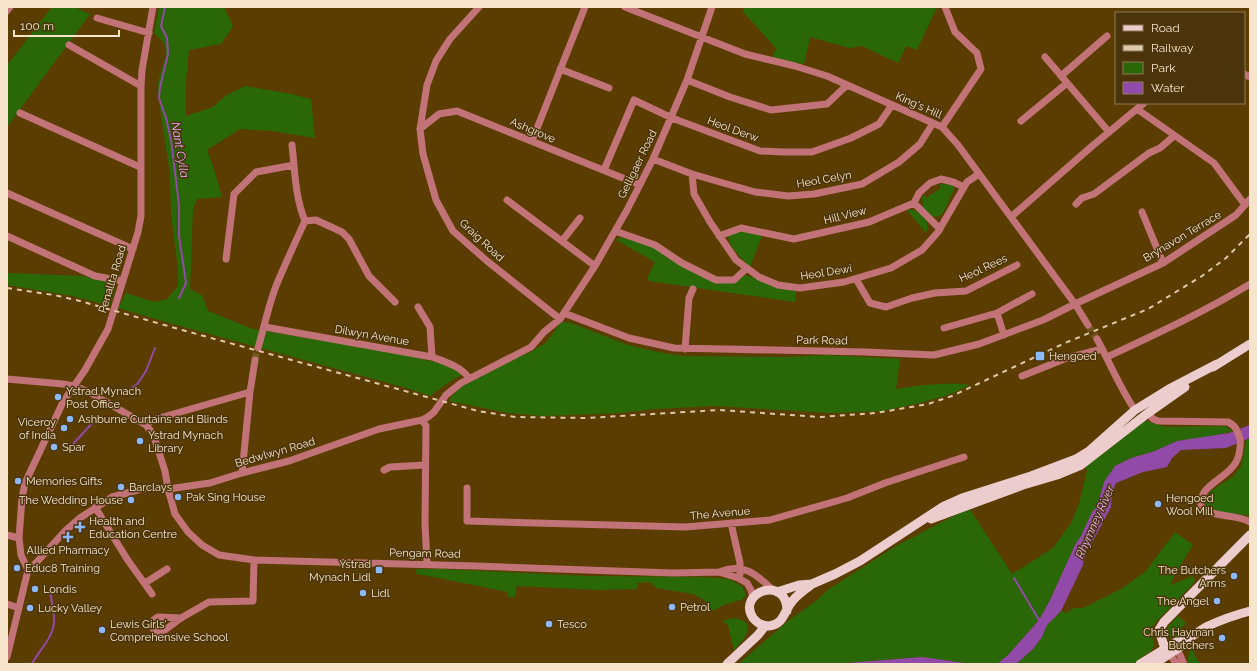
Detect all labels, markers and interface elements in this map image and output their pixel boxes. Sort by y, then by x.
scale bar [14,12,119,38]
legend [1115,12,1245,104]
text: 100 m [20,19,54,33]
text: Road [1151,21,1180,35]
text: Railway [1151,41,1194,55]
text: Park [1151,61,1176,75]
text: Water [1151,81,1185,95]
street label: King's Hill [894,89,944,121]
street label: Heol Derw [705,114,760,145]
street label: Ashgrove [508,115,558,146]
water label: Nant Cylla [168,121,192,179]
street label: Gelligaer Road [615,128,660,201]
street label: Heol Celyn [796,168,853,191]
street label: Hill View [822,204,868,227]
street label: Brynavon Terrace [1141,208,1224,265]
street label: Graig Road [457,216,507,264]
street label: Penallta Road [96,243,129,315]
street label: Heol Rees [957,252,1009,285]
street label: Heol Dewi [799,262,853,283]
street label: Dilwyn Avenue [334,323,411,349]
street label: Park Road [796,334,848,347]
marker: Hengoed [1034,350,1046,362]
place label: Hengoed [1049,350,1097,363]
place label: Ystrad Mynach Post Office [66,385,141,411]
marker: Ystrad Mynach Post Office [53,392,63,402]
place label: Ashburne Curtains and Blinds [78,413,228,426]
marker: Ashburne Curtains and Blinds [65,414,75,424]
place label: Viceroy of India [18,416,56,442]
marker: Viceroy of India [59,423,69,433]
place label: Ystrad Mynach Library [148,429,223,455]
street label: Bedwlwyn Road [234,435,317,470]
marker: Ystrad Mynach Library [135,436,145,446]
place label: Spar [62,441,85,454]
marker: Spar [49,442,59,452]
place label: Memories Gifts [26,475,102,488]
marker: Memories Gifts [13,476,23,486]
place label: Barclays [129,481,172,494]
marker: Barclays [116,482,126,492]
water label: Rhymney River [1073,483,1118,561]
place label: Pak Sing House [186,491,266,504]
marker: Pak Sing House [173,492,183,502]
place label: Hengoed Wool Mill [1166,492,1214,518]
place label: The Wedding House [19,494,124,507]
marker: The Wedding House [126,495,136,505]
marker: Hengoed Wool Mill [1153,499,1163,509]
street label: The Avenue [689,504,751,523]
place label: Health and Education Centre [89,515,177,541]
marker: Health and Education Centre [74,521,86,533]
marker: Allied Pharmacy [63,532,73,542]
place label: Allied Pharmacy [26,544,110,557]
street label: Pengam Road [389,546,461,561]
place label: Ystrad Mynach Lidl [309,558,371,584]
place label: Educ8 Training [25,562,100,575]
marker: Educ8 Training [12,563,22,573]
place label: The Butchers Arms [1158,564,1226,590]
marker: Ystrad Mynach Lidl [374,565,384,575]
marker: The Butchers Arms [1229,571,1239,581]
place label: Londis [43,583,77,596]
marker: Londis [30,584,40,594]
place label: Lidl [371,587,390,600]
marker: Lidl [358,588,368,598]
place label: The Angel [1157,595,1209,608]
marker: The Angel [1212,596,1222,606]
place label: Petrol [680,601,710,614]
place label: Lucky Valley [38,602,102,615]
marker: Petrol [667,602,677,612]
marker: Lucky Valley [25,603,35,613]
place label: Lewis Girls' Comprehensive School [110,618,228,644]
place label: Tesco [557,618,587,631]
marker: Tesco [544,619,554,629]
marker: Lewis Girls' Comprehensive School [97,625,107,635]
place label: Chris Hayman Butchers [1143,626,1214,652]
marker: Chris Hayman Butchers [1217,633,1227,643]

